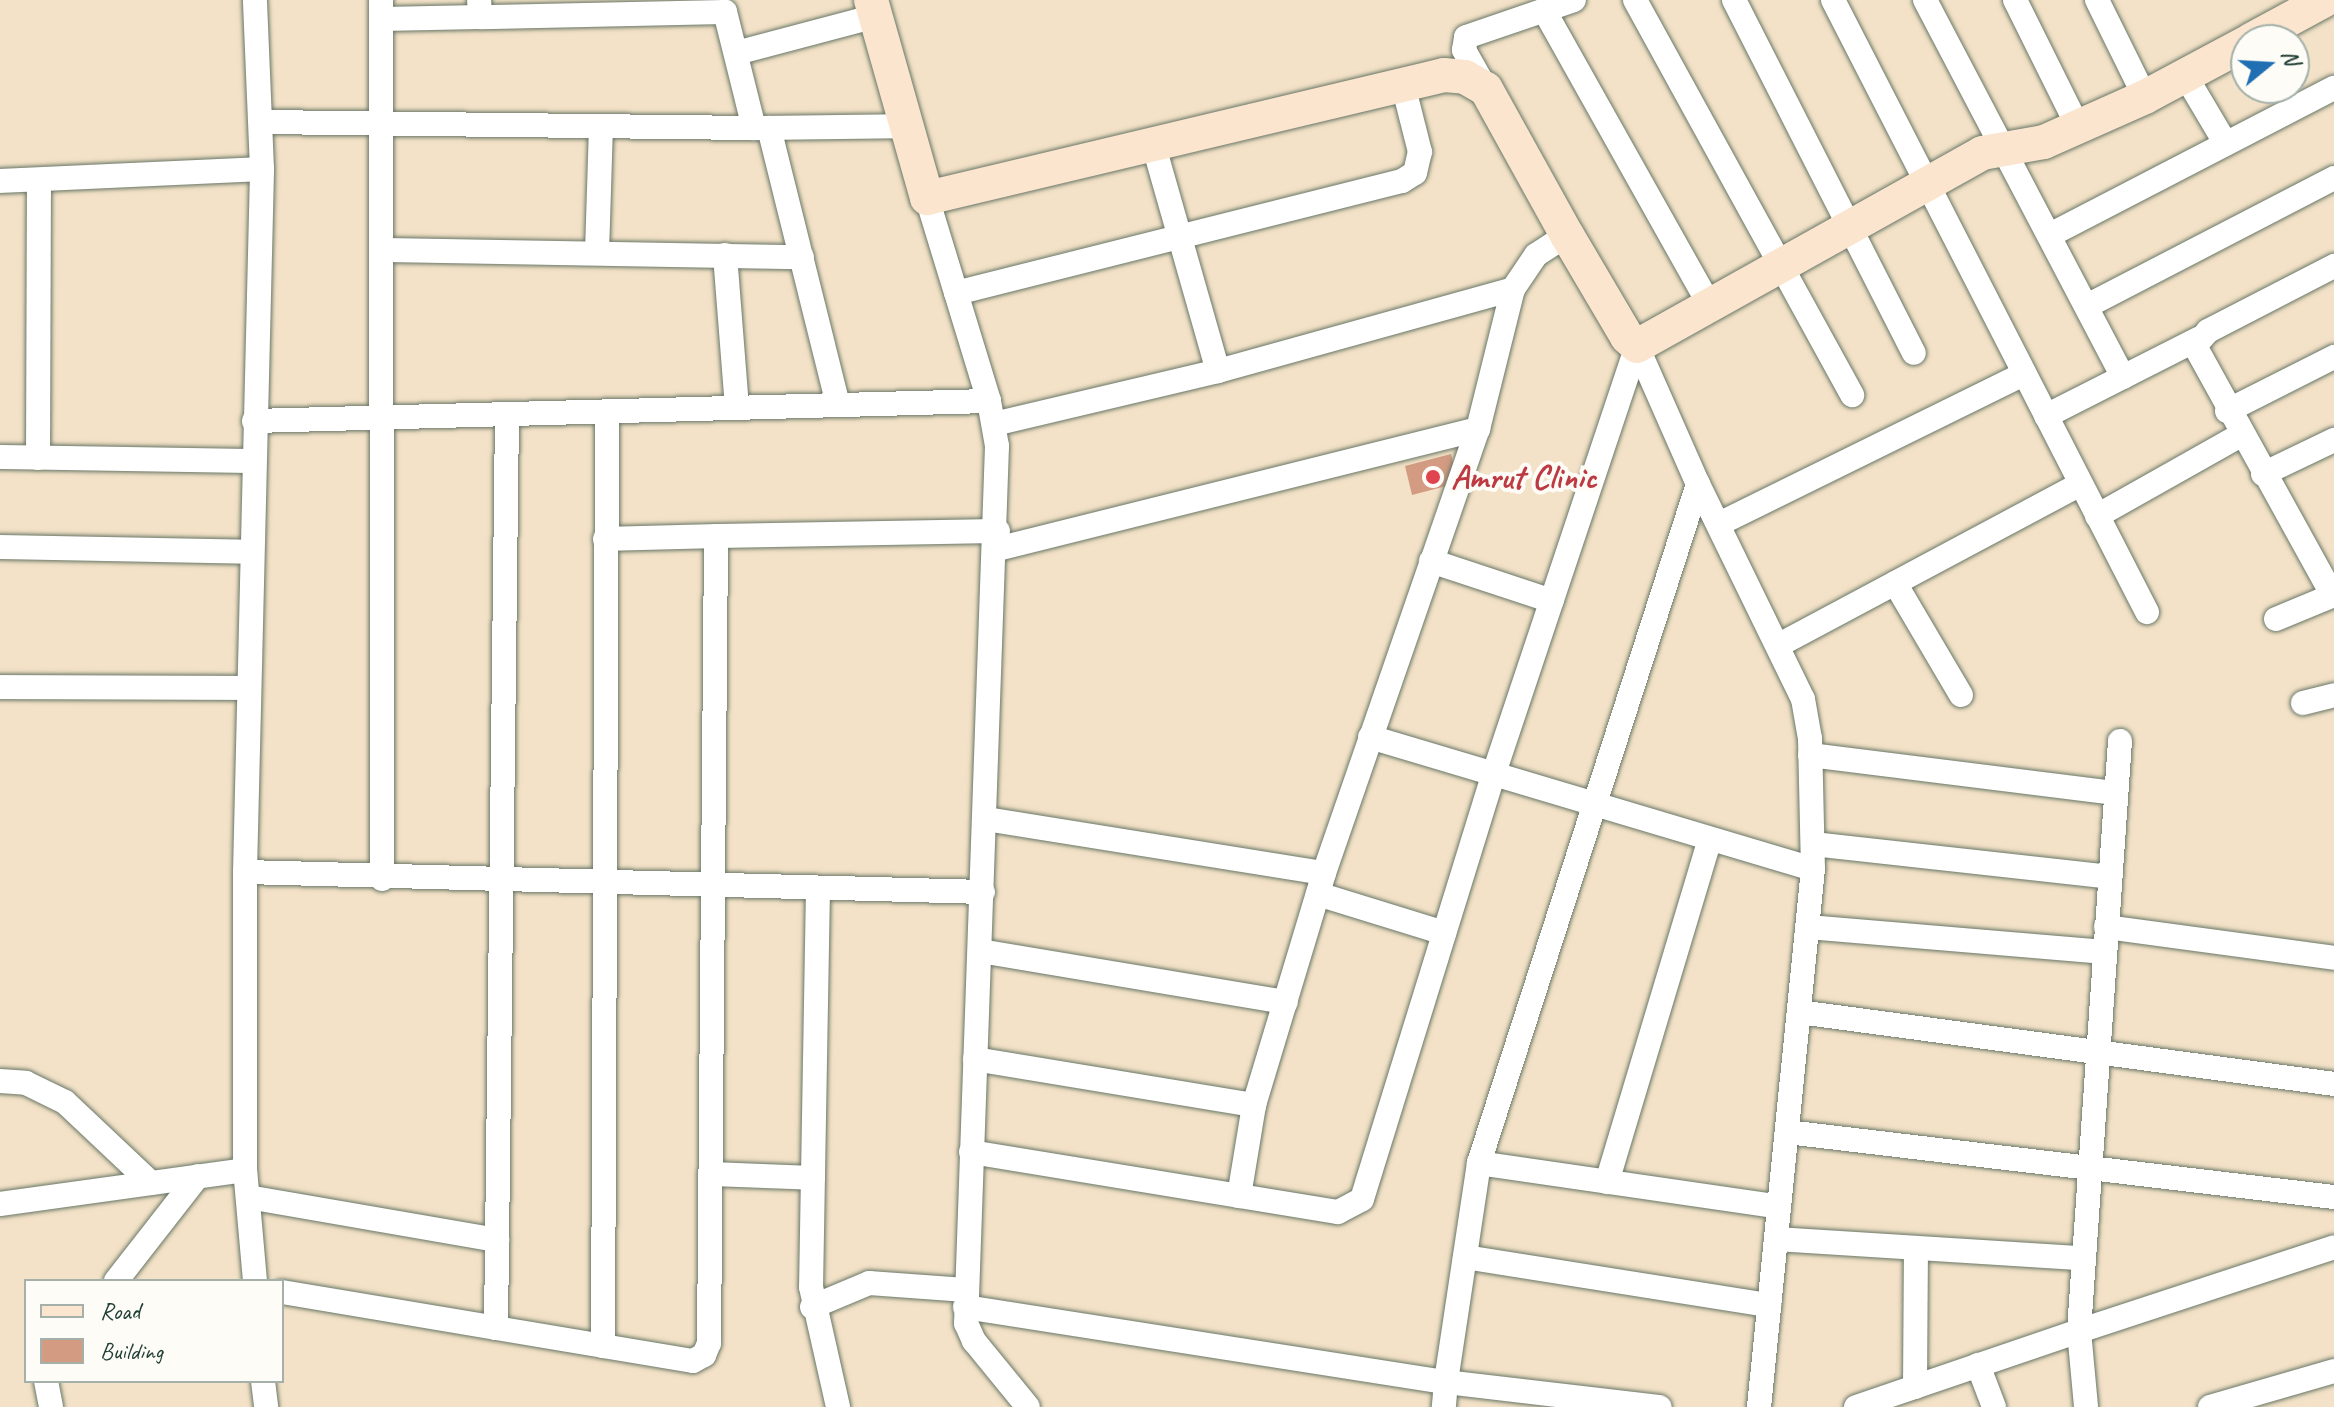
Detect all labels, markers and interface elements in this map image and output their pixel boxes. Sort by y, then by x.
north arrow [2230,24,2310,104]
text: N [2276,46,2306,68]
place label: Amrut Clinic [1451,457,1596,497]
marker: Amrut Clinic [1422,466,1444,488]
legend [24,1279,284,1383]
text: Road [100,1296,140,1326]
text: Building [100,1336,163,1366]

